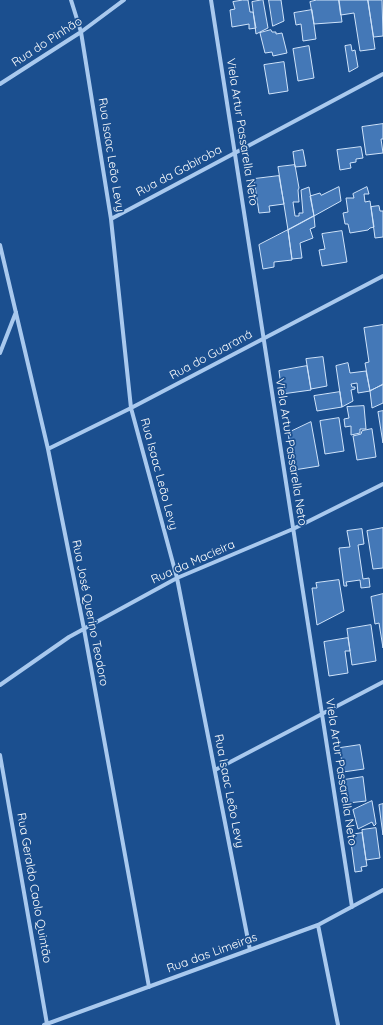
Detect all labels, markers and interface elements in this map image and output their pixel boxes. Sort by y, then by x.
street label: Rua do Pinhão [9,14,85,70]
street label: Viela Artur Passarella Neto [223,57,261,207]
street label: Rua Isaac Leão Levy [95,97,127,213]
street label: Rua da Gabiroba [134,142,224,200]
street label: Rua do Guaraná [167,327,255,383]
street label: Viela Artur Passarella Neto [272,377,310,527]
street label: Rua Isaac Leão Levy [137,416,181,532]
street label: Rua da Macieira [149,537,237,587]
street label: Rua José Querino Teodoro [69,539,111,687]
street label: Viela Artur Passarella Neto [322,697,360,847]
street label: Rua Isaac Leão Levy [211,733,247,849]
street label: Rua Geraldo Caolo Quintão [14,812,54,964]
street label: Rua das Limeiras [165,930,259,976]

